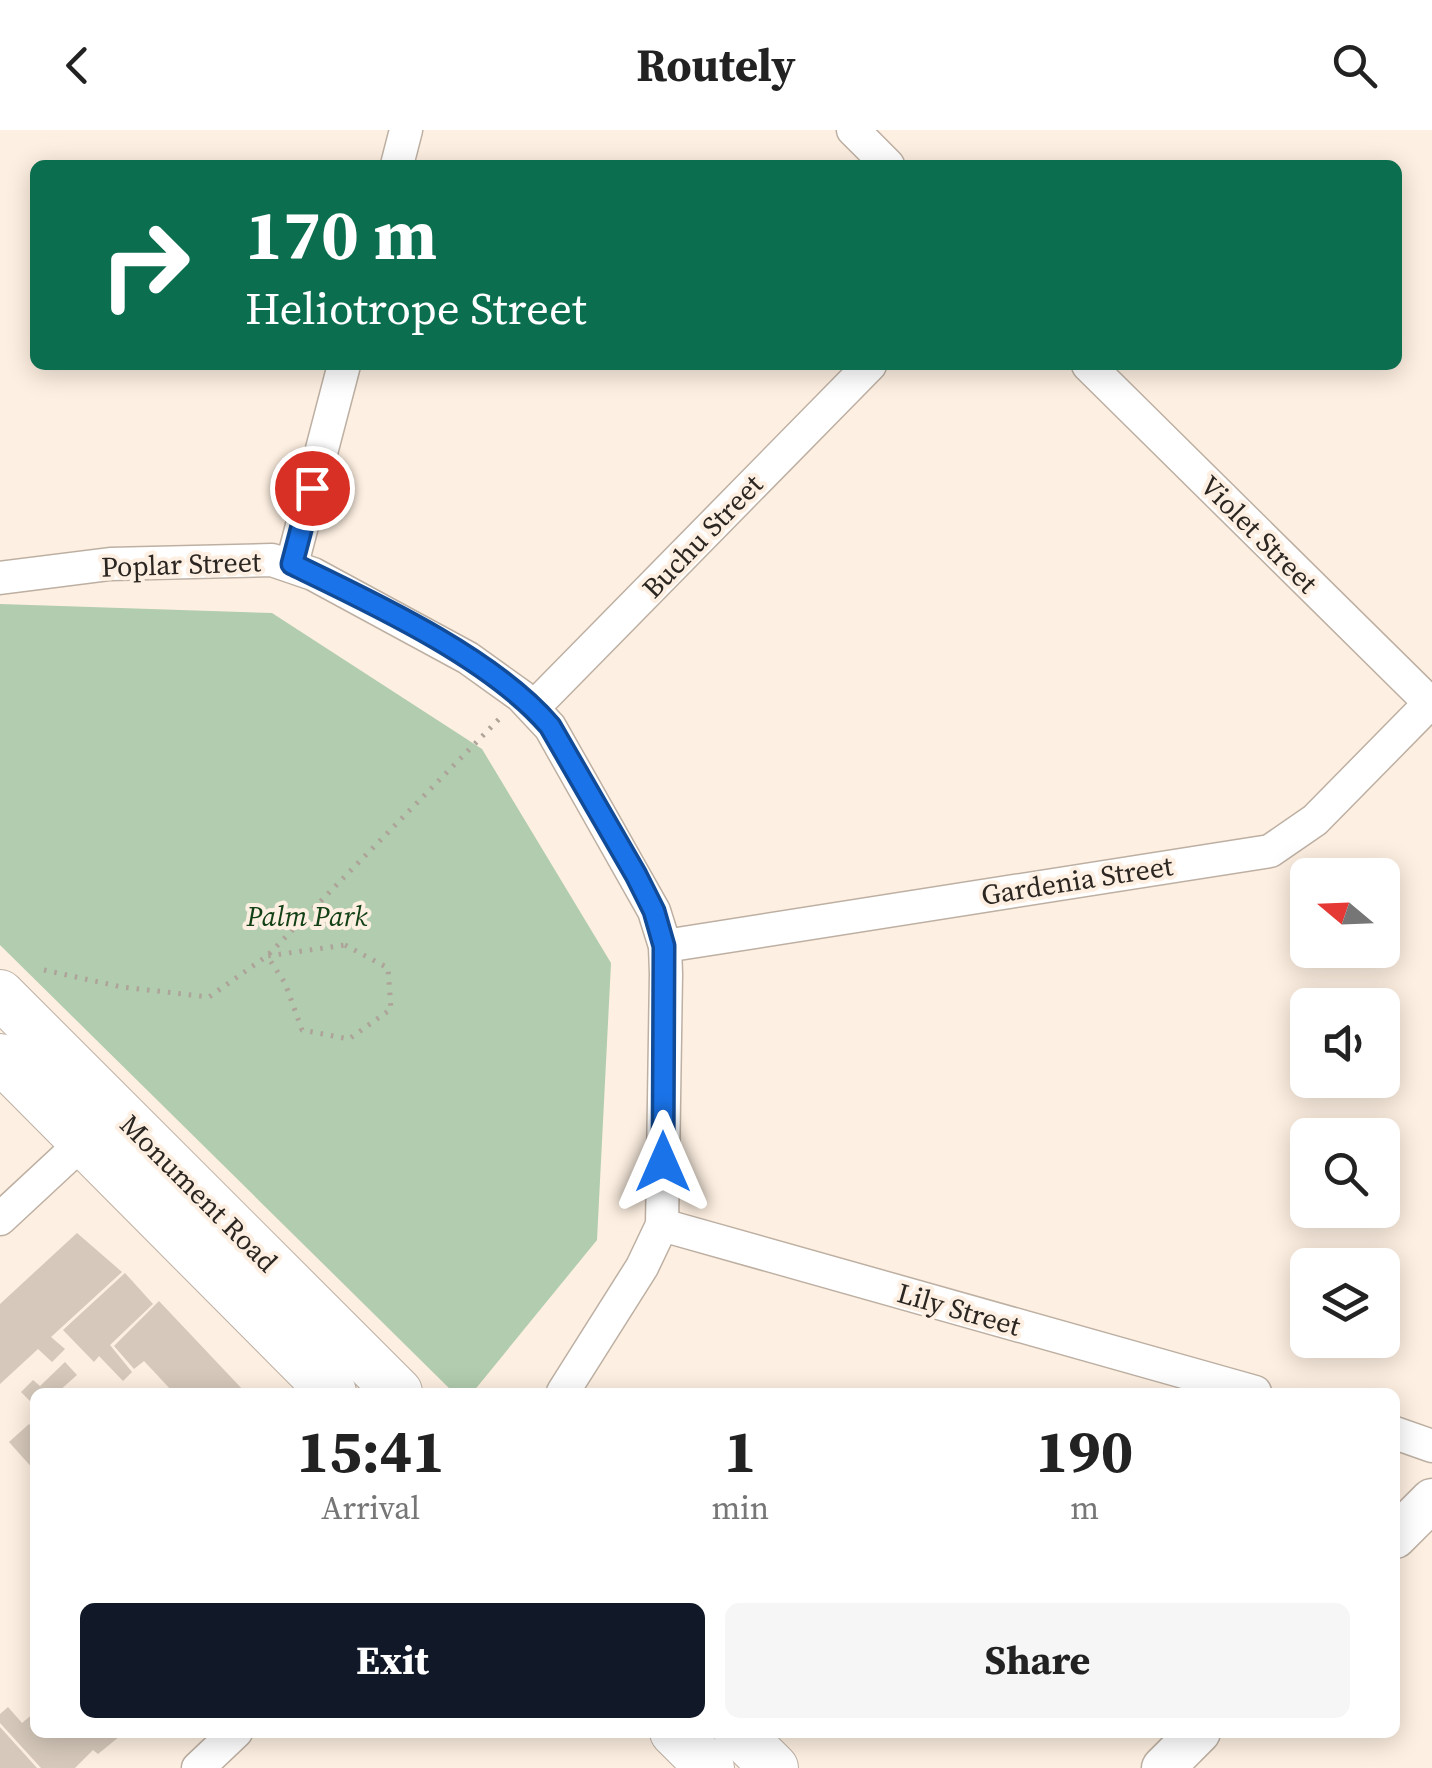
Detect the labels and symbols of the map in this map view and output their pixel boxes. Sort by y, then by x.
pin [270,446,355,531]
street label: Buchu Street [633,465,771,606]
street label: Violet Street [1192,467,1327,602]
street label: Poplar Street [100,542,263,586]
street label: Gardenia Street [979,846,1176,914]
north arrow [1290,858,1400,968]
park label: Palm Park [246,897,368,935]
street label: Monument Road [112,1106,286,1280]
position arrow [611,1110,715,1214]
street label: Lily Street [893,1273,1026,1345]

